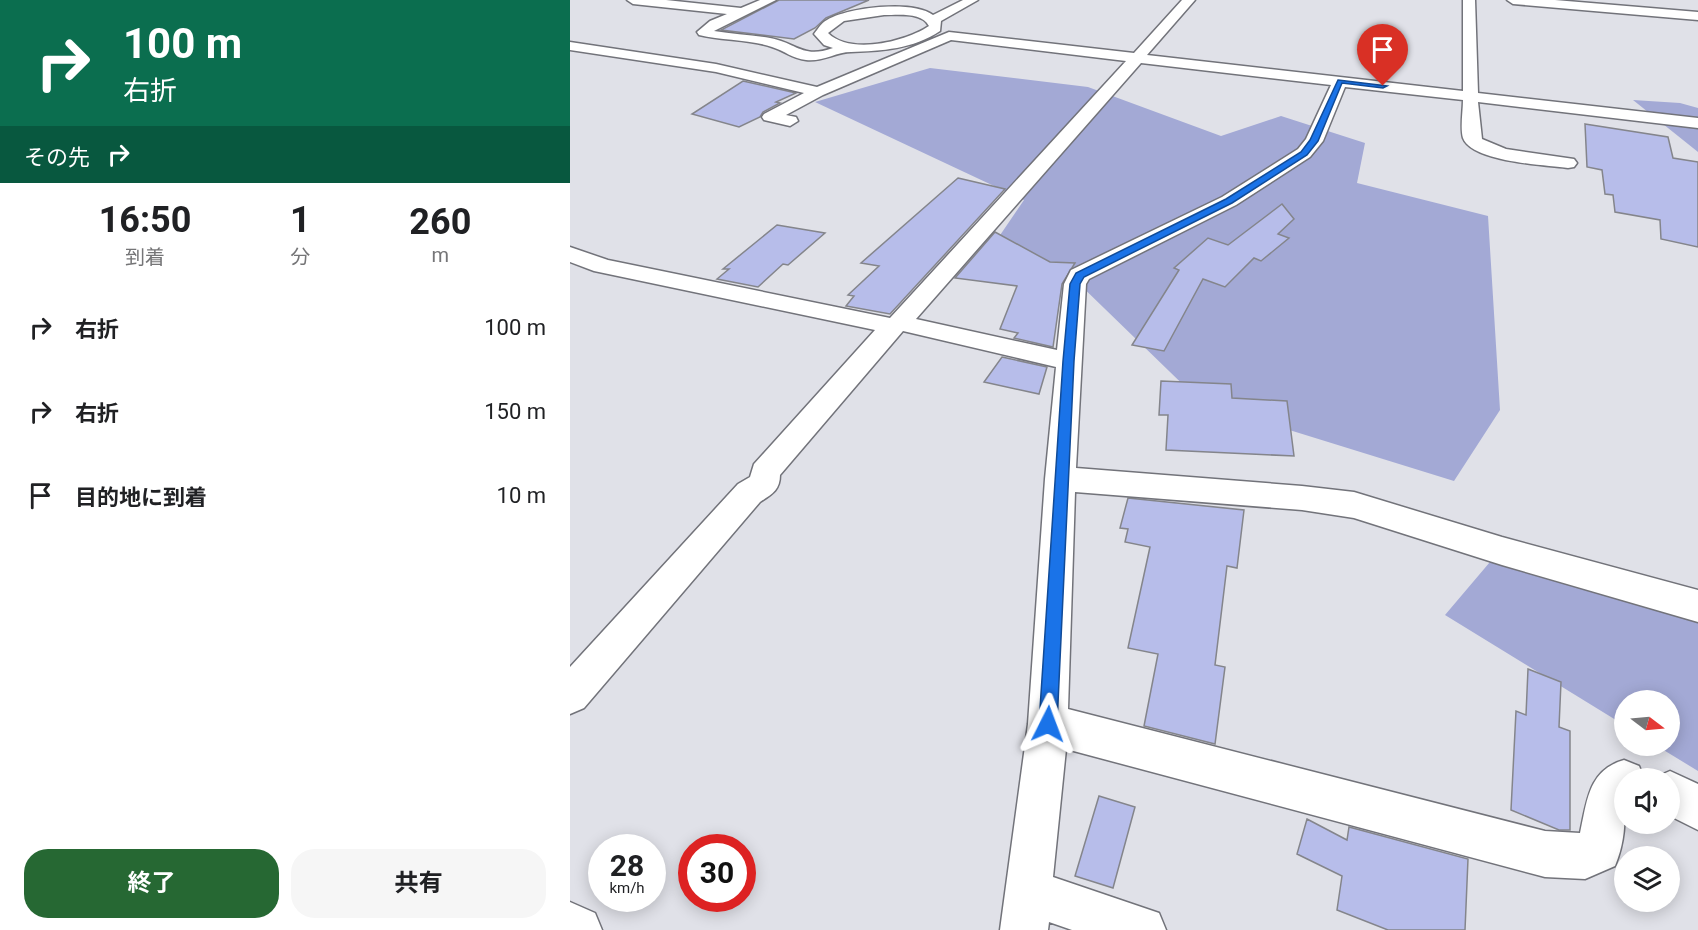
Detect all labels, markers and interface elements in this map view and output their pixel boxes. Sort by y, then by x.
text: 100 m [123,19,242,68]
icon: right [24,24,102,102]
pin [1357,24,1408,86]
icon: arrive [1366,33,1399,66]
text: 右折 [123,75,177,107]
icon: right [102,138,135,171]
text: その先 [24,145,90,170]
text: 16:50 [99,199,191,241]
text: 1 [290,199,311,241]
text: 260 [409,201,471,243]
text: m [432,243,449,267]
text: 到着 [125,245,165,269]
text: 分 [290,245,310,269]
icon: right [24,311,57,344]
text: 100 m [484,315,546,340]
text: 右折 [75,317,119,342]
icon: right [24,395,57,428]
text: 150 m [484,399,546,424]
text: 右折 [75,401,119,426]
icon: arrive [24,479,57,512]
text: 10 m [497,483,546,508]
text: 目的地に到着 [75,485,207,510]
north arrow [1614,690,1680,756]
map controls [1614,690,1680,912]
position arrow [1016,692,1080,756]
button: sound [1614,768,1680,834]
speed limit sign: 30 [678,834,756,912]
button: layers [1614,846,1680,912]
text: 28 [610,848,644,883]
button: 終了 [24,849,279,918]
button: 共有 [291,849,546,918]
text: km/h [609,879,645,897]

